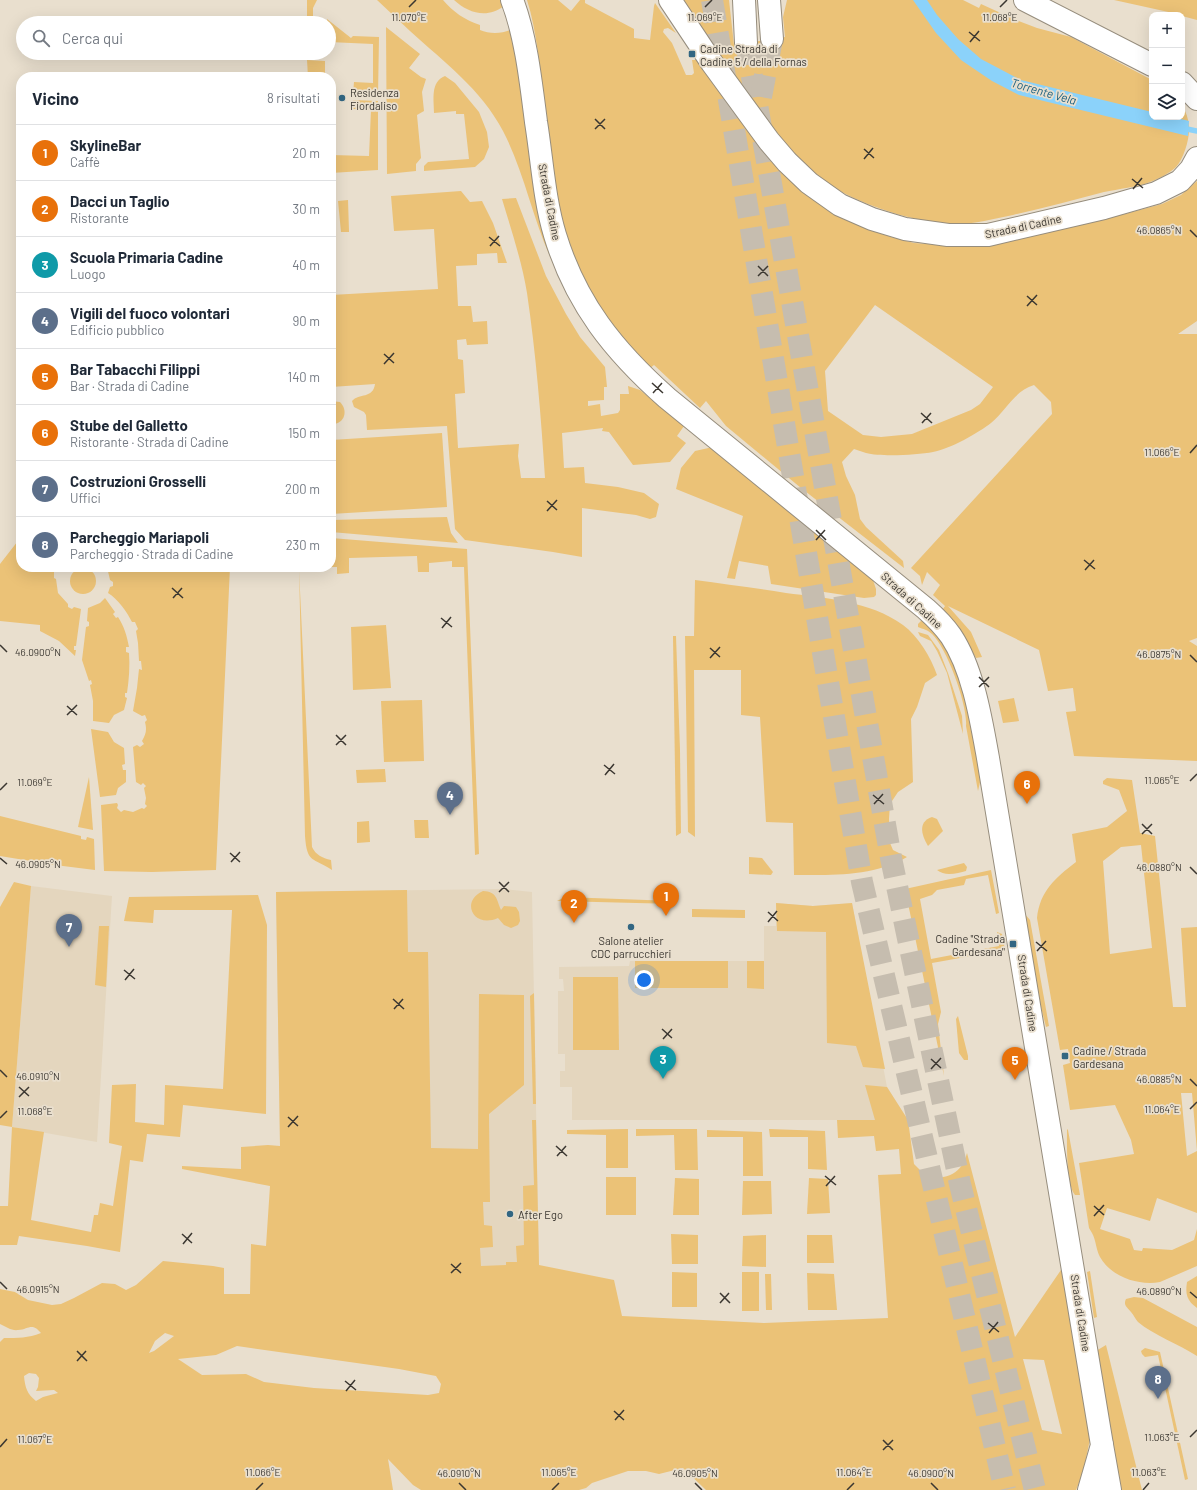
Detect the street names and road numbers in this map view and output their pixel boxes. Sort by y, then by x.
street label: Strada di Cadine [536,163,564,241]
street label: Strada di Cadine [984,212,1062,240]
street label: Strada di Cadine [879,569,945,631]
street label: Strada di Cadine [1016,954,1041,1032]
street label: Strada di Cadine [1069,1274,1094,1352]

